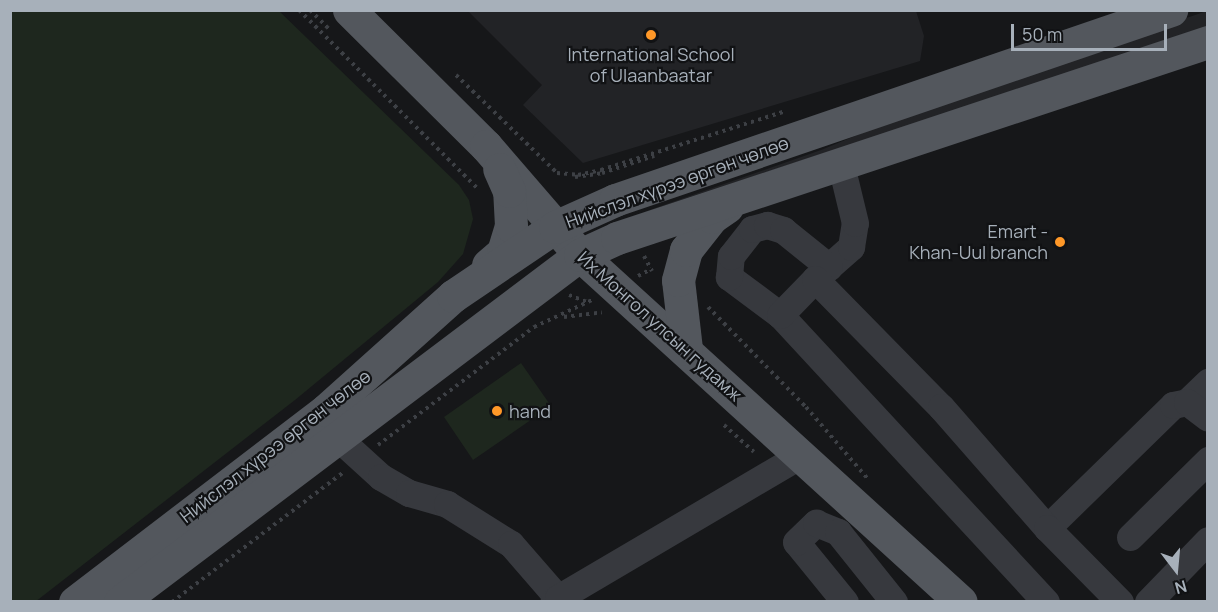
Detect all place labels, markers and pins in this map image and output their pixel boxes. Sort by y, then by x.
marker: International School of Ulaanbaatar [644,28,658,42]
place label: International School of Ulaanbaatar [567,44,735,86]
place label: Emart - Khan-Uul branch [909,221,1048,264]
marker: Emart - Khan-Uul branch [1053,235,1067,249]
place label: hand [509,400,551,422]
marker: hand [490,404,504,418]

